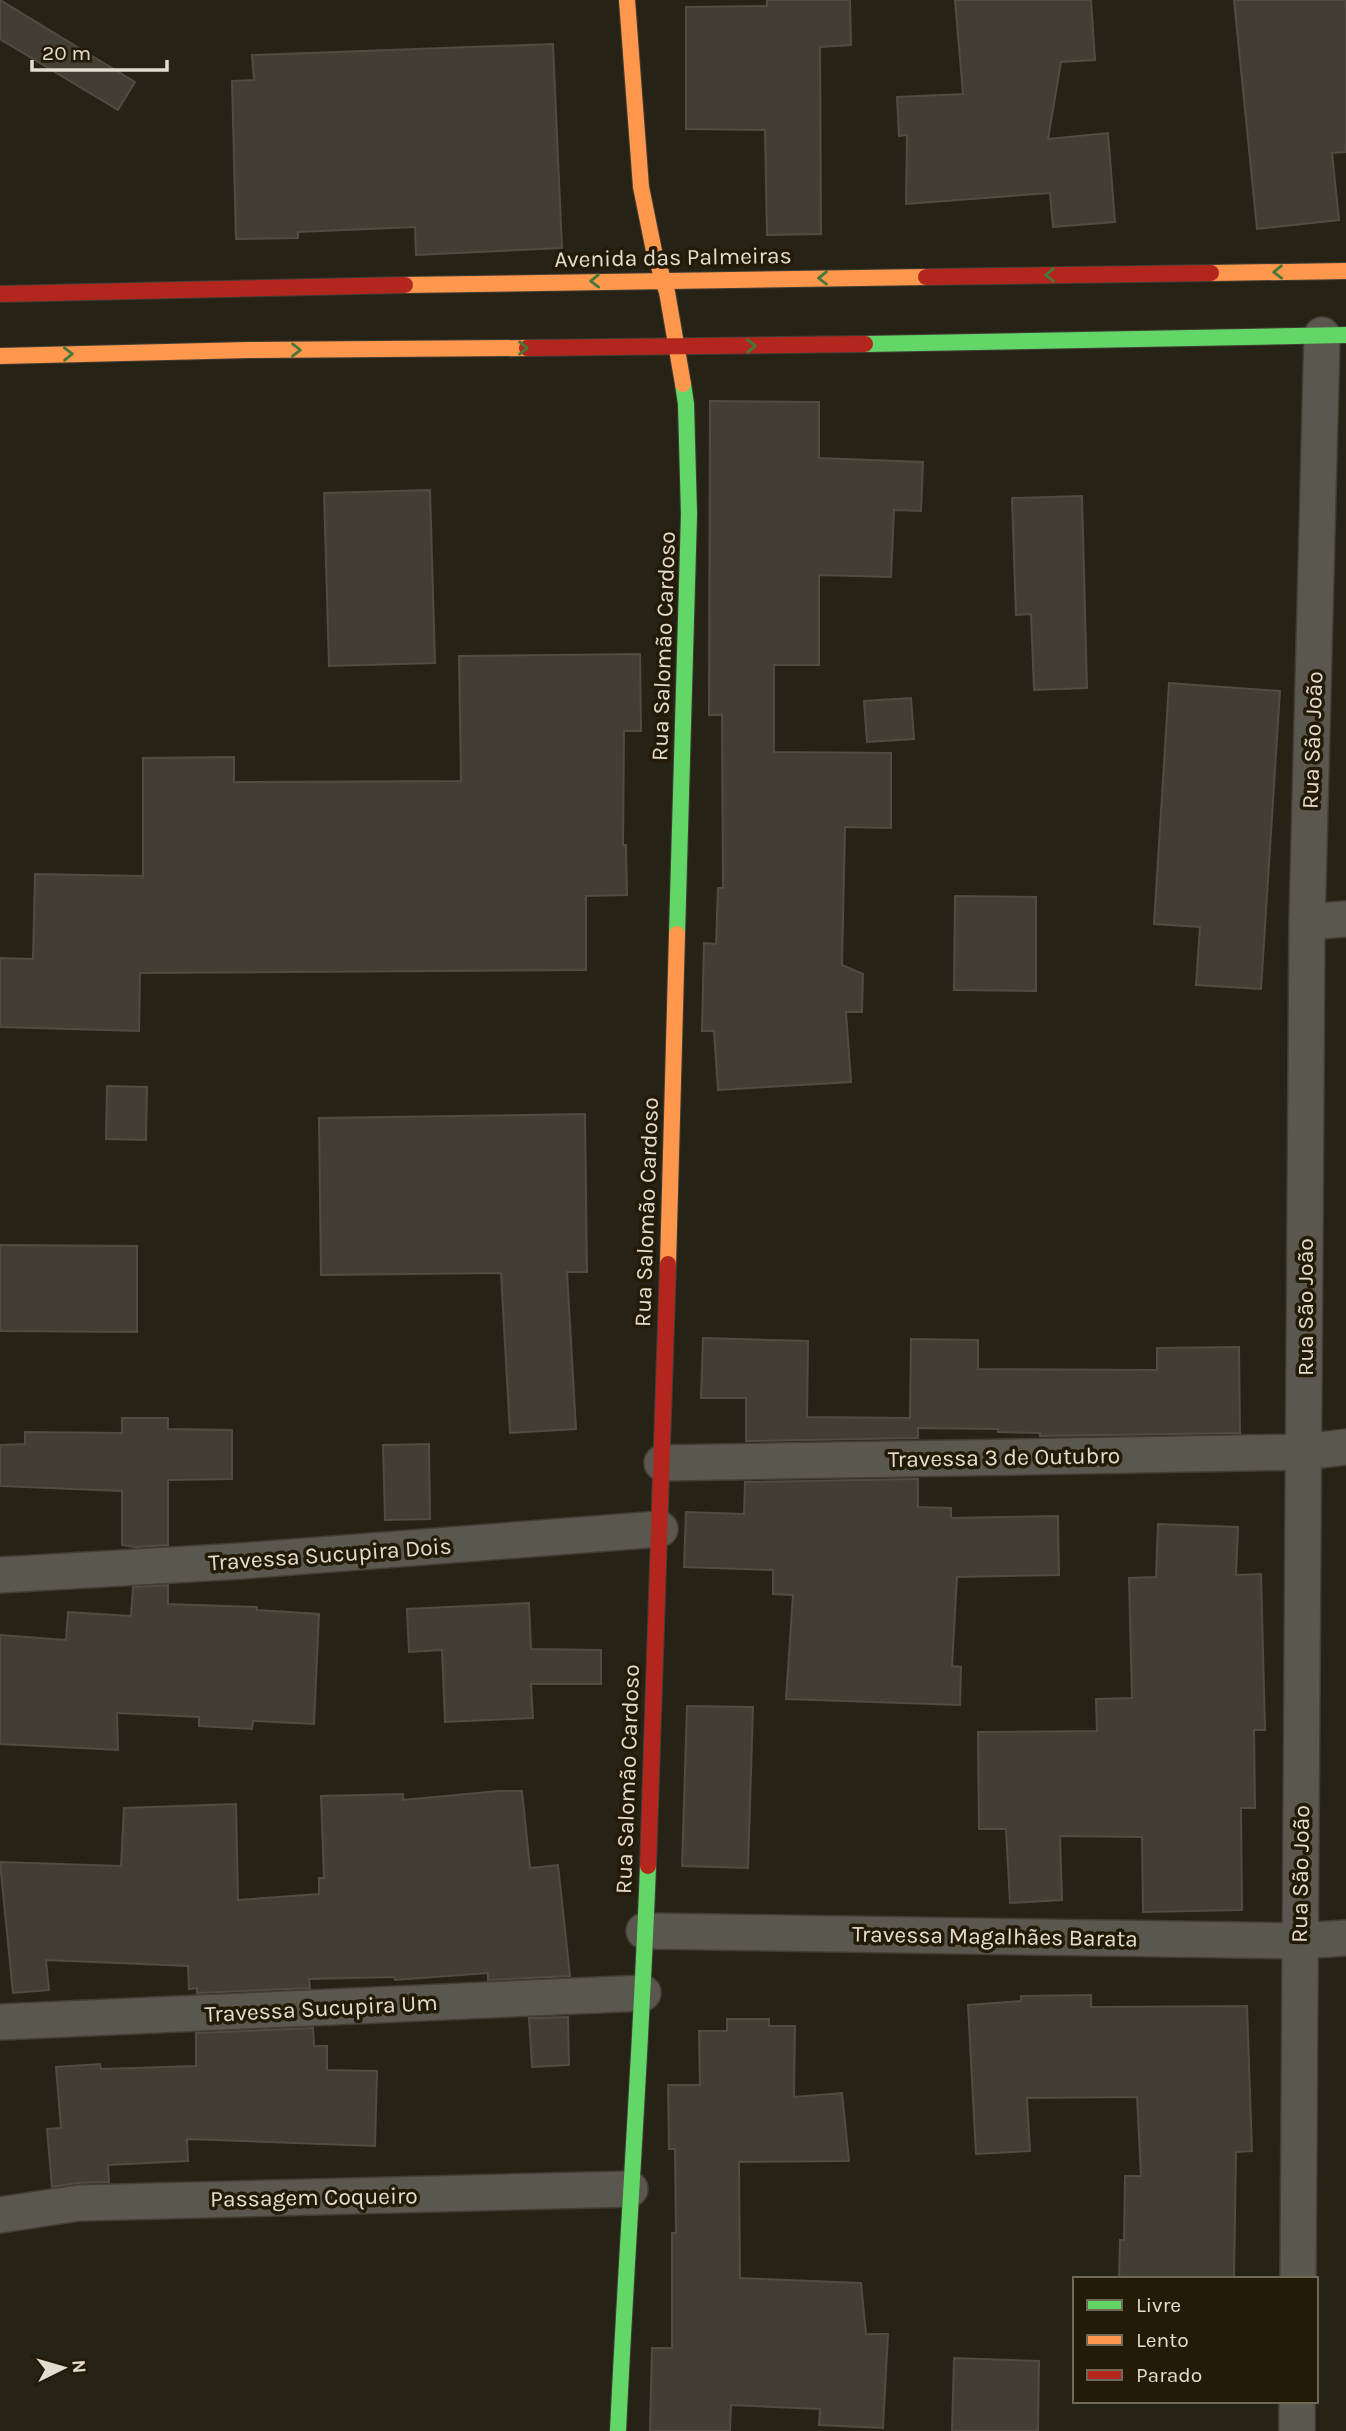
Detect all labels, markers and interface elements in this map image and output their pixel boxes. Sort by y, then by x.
scale bar [32,28,166,72]
text: 20 m [42,41,91,65]
street label: Avenida das Palmeiras [554,242,792,273]
one-way arrow [1272,264,1283,280]
one-way arrow [1045,267,1055,283]
one-way arrow [817,270,828,286]
one-way arrow [590,274,601,289]
one-way arrow [746,338,756,354]
one-way arrow [518,340,529,356]
one-way arrow [291,342,301,358]
one-way arrow [63,347,74,362]
street label: Rua Salomão Cardoso [646,531,681,761]
street label: Rua São João [1297,671,1328,809]
street label: Rua Salomão Cardoso [629,1097,664,1327]
street label: Rua São João [1292,1238,1319,1376]
street label: Travessa 3 de Outubro [888,1442,1120,1473]
street label: Travessa Sucupira Dois [208,1533,452,1576]
street label: Rua Salomão Cardoso [610,1664,645,1894]
street label: Rua São João [1286,1805,1315,1943]
street label: Travessa Magalhães Barata [852,1921,1138,1952]
street label: Travessa Sucupira Um [204,1989,438,2028]
street label: Passagem Coqueiro [210,2182,418,2213]
legend [1073,2277,1318,2403]
text: Livre [1136,2293,1181,2317]
text: Lento [1136,2328,1189,2352]
north arrow [28,2333,98,2403]
text: N [67,2359,90,2374]
text: Parado [1136,2363,1202,2387]

